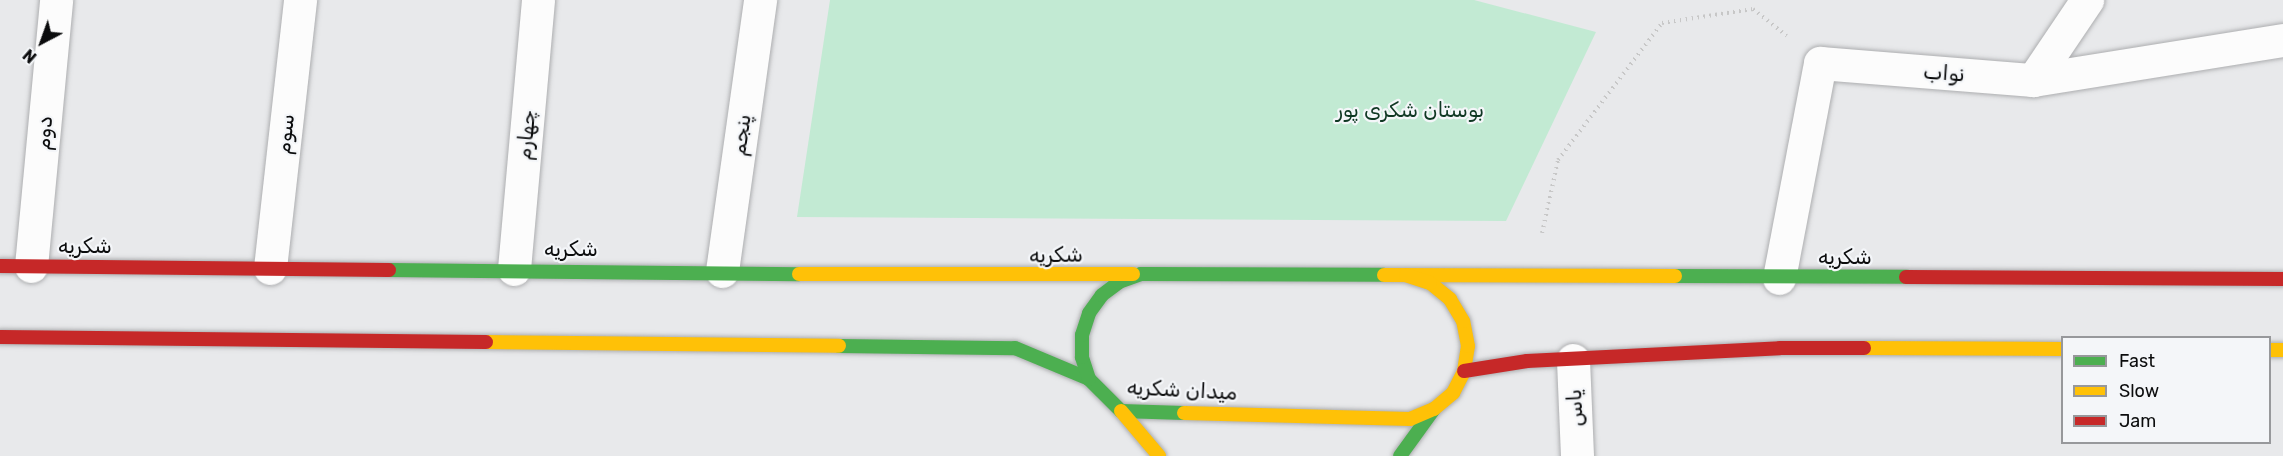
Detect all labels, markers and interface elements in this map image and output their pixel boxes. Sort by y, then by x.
north arrow [12,12,72,72]
text: N [19,45,40,67]
street label: نواب [1922,59,1966,87]
park label: بوستان شکری پور [1336,97,1484,123]
street label: چهارم [511,109,541,161]
street label: سوم [270,113,300,155]
street label: پنجم [726,113,756,157]
street label: دوم [30,115,58,151]
street label: شکریه [58,233,112,259]
street label: شکریه [544,236,598,262]
street label: شکریه [1029,242,1083,268]
street label: شکریه [1818,244,1872,270]
legend [2061,336,2271,444]
text: Fast [2119,350,2155,372]
street label: میدان شکریه [1126,375,1238,405]
text: Slow [2119,380,2159,402]
street label: یاس [1561,389,1589,427]
text: Jam [2119,410,2156,432]

